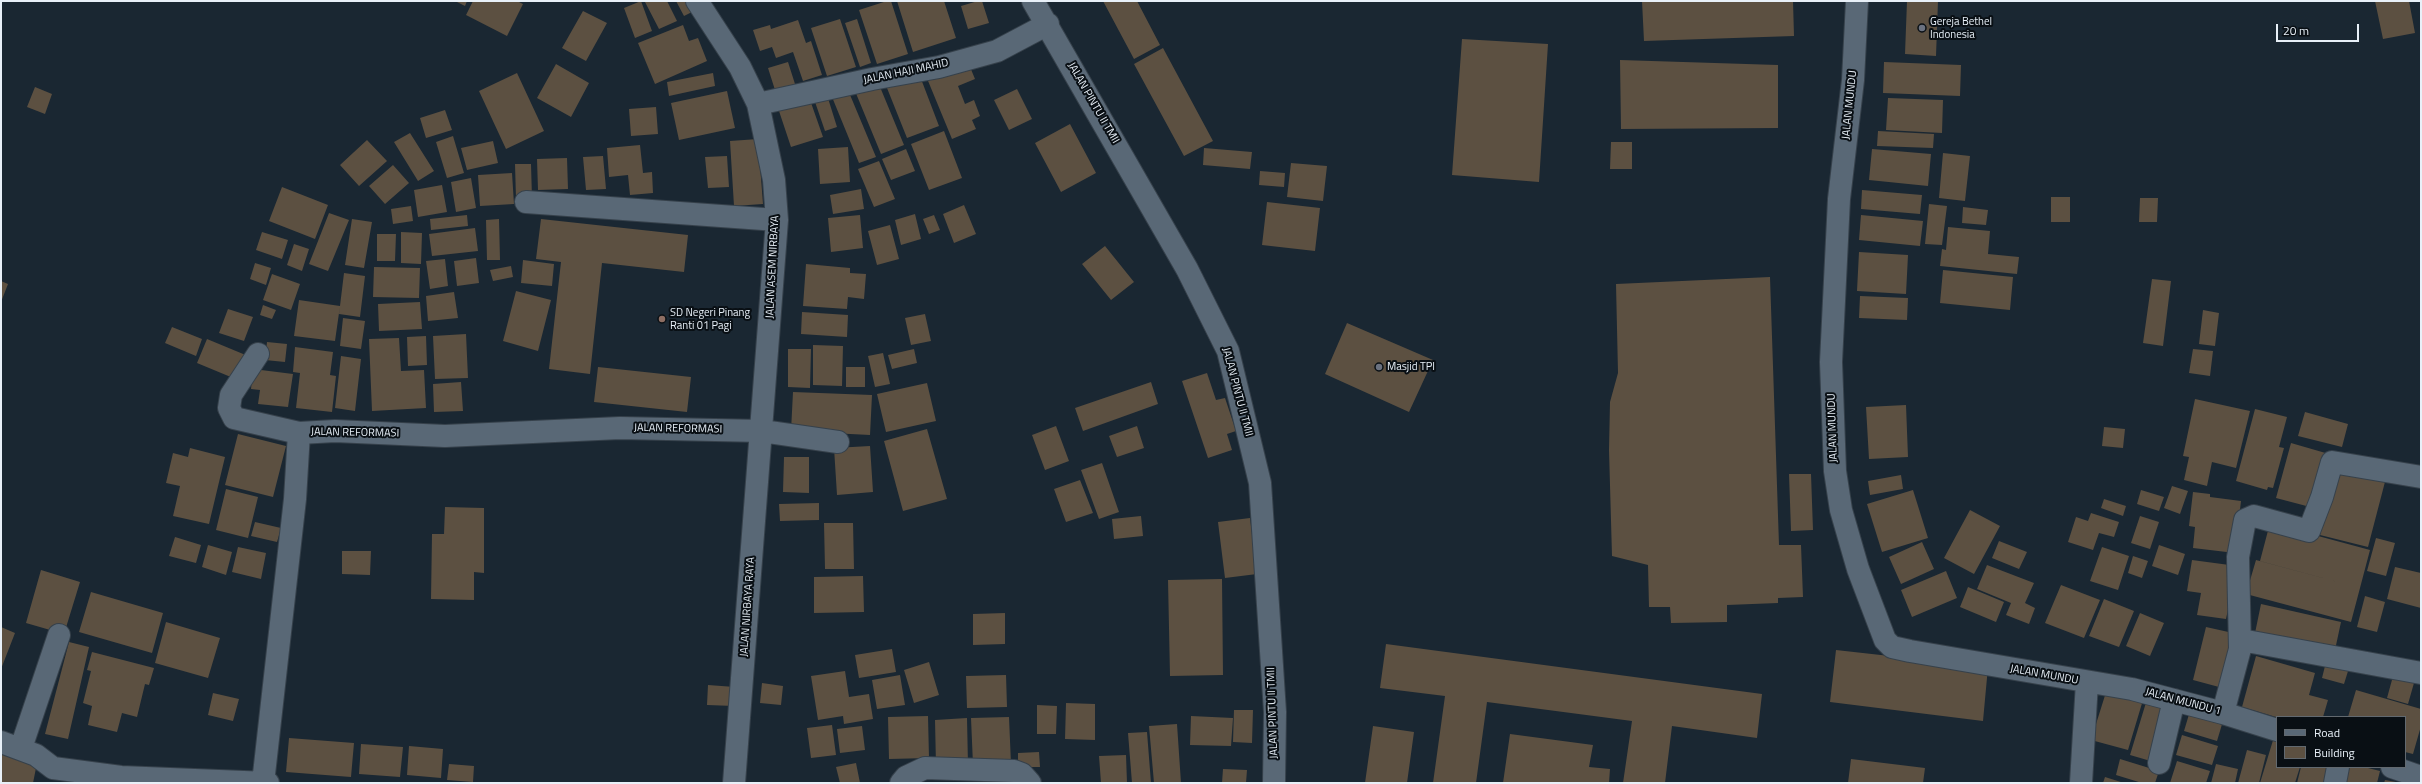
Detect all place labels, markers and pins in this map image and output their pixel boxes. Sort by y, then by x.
place label: Gereja Bethel Indonesia [1930,15,1992,41]
marker: Gereja Bethel Indonesia [1917,23,1927,33]
place label: SD Negeri Pinang Ranti 01 Pagi [670,306,750,332]
marker: SD Negeri Pinang Ranti 01 Pagi [657,314,667,324]
place label: Masjid TPI [1387,360,1435,374]
marker: Masjid TPI [1374,362,1384,372]

